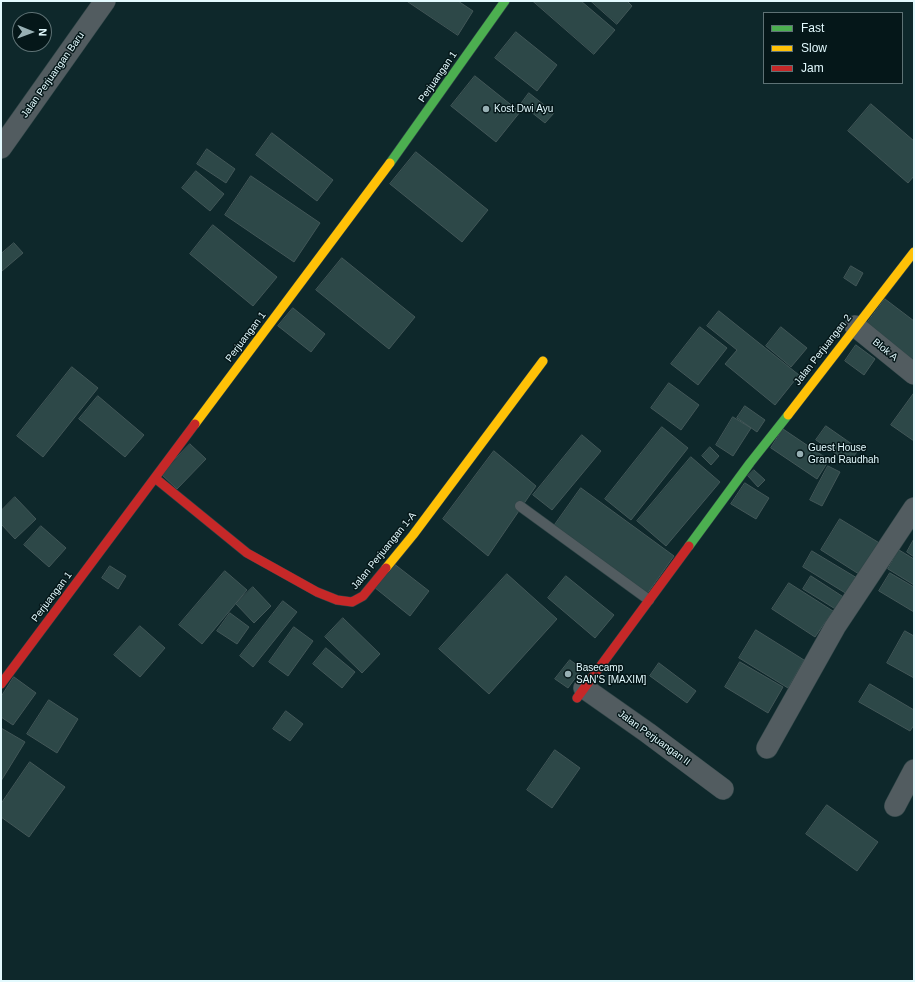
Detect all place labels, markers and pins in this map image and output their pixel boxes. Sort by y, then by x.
place label: Kost Dwi Ayu [494,103,553,115]
marker: Kost Dwi Ayu [481,104,491,114]
place label: Guest House Grand Raudhah [808,442,879,466]
marker: Guest House Grand Raudhah [795,449,805,459]
place label: Basecamp SAN'S [MAXIM] [576,662,646,686]
marker: Basecamp SAN'S [MAXIM] [563,669,573,679]

